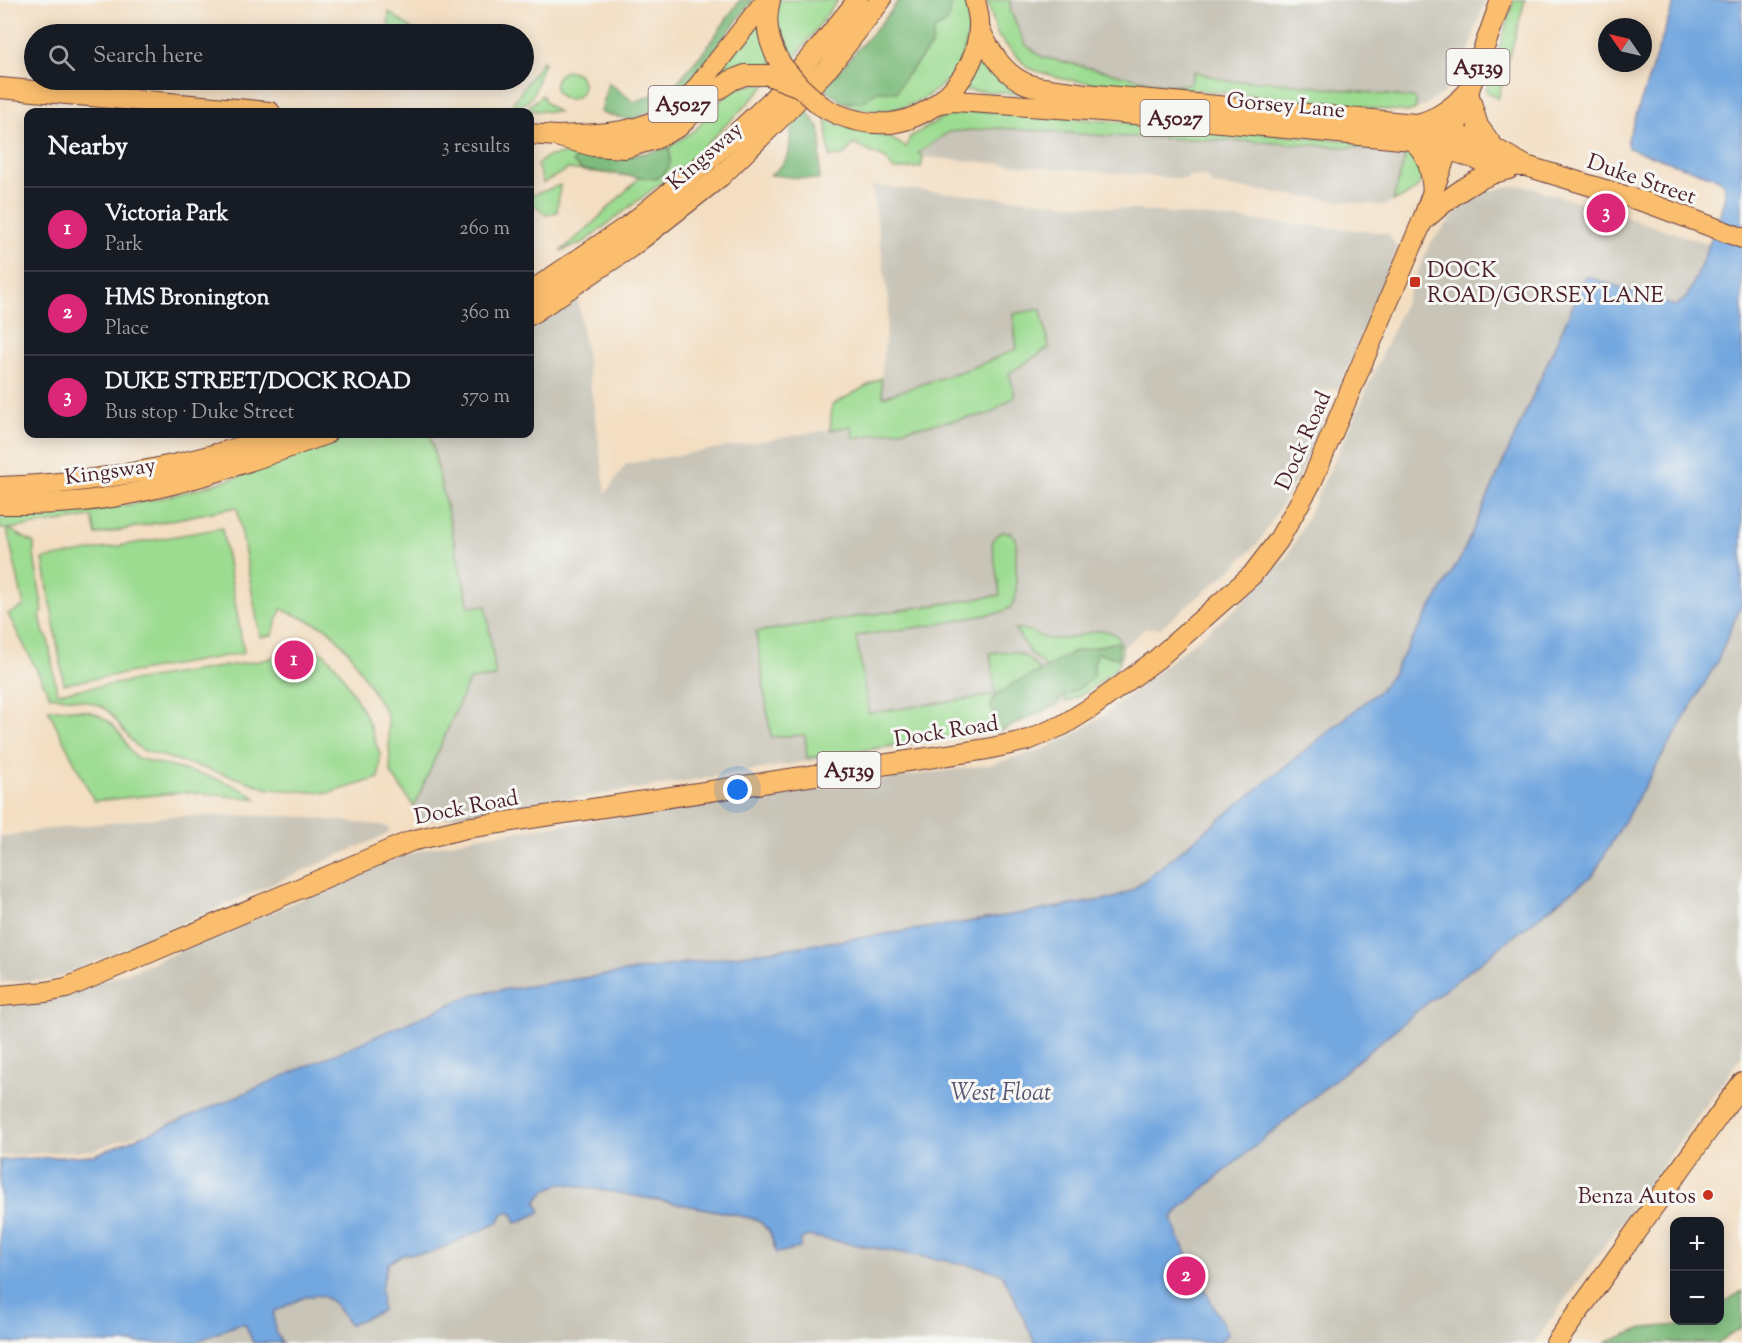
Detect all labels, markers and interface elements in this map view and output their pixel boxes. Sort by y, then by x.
north arrow [1598,18,1652,72]
search box [24,24,534,90]
icon: search [45,41,78,74]
text: Search here [93,41,203,73]
road number: A5139 [1446,49,1510,85]
road number: A5027 [648,86,718,122]
street label: Gorsey Lane [1225,86,1346,128]
road number: A5027 [1140,100,1210,136]
street label: Kingsway [661,115,751,199]
text: Nearby [48,129,128,166]
text: 3 results [441,133,510,162]
street label: Duke Street [1582,147,1700,215]
pin: 3 [1586,190,1626,236]
text: Victoria Park [105,199,228,231]
text: 1 [64,215,71,244]
text: 260 m [459,215,510,244]
text: Park [105,231,143,260]
place label: DOCK ROAD/GORSEY LANE [1427,256,1664,313]
marker: DOCK ROAD/GORSEY LANE [1408,275,1422,289]
text: HMS Bronington [105,283,270,315]
text: 2 [63,299,72,328]
text: 360 m [461,299,510,328]
text: Place [105,315,149,344]
text: DUKE STREET/DOCK ROAD [105,367,411,399]
text: 3 [63,383,72,412]
text: 570 m [462,383,510,412]
street label: Dock Road [1269,387,1341,496]
text: Bus stop · Duke Street [105,399,294,428]
street label: Kingsway [63,451,158,495]
pin: 1 [274,638,314,682]
street label: Dock Road [892,709,1001,757]
road number: A5139 [818,752,880,788]
your location [723,775,752,804]
street label: Dock Road [412,783,521,835]
water label: West Float [950,1077,1052,1111]
place label: Benza Autos [1578,1182,1696,1214]
marker: Benza Autos [1701,1188,1715,1202]
map controls [1670,1217,1724,1325]
button: + [1670,1217,1724,1271]
pin: 2 [1166,1254,1206,1298]
button: − [1670,1271,1724,1325]

